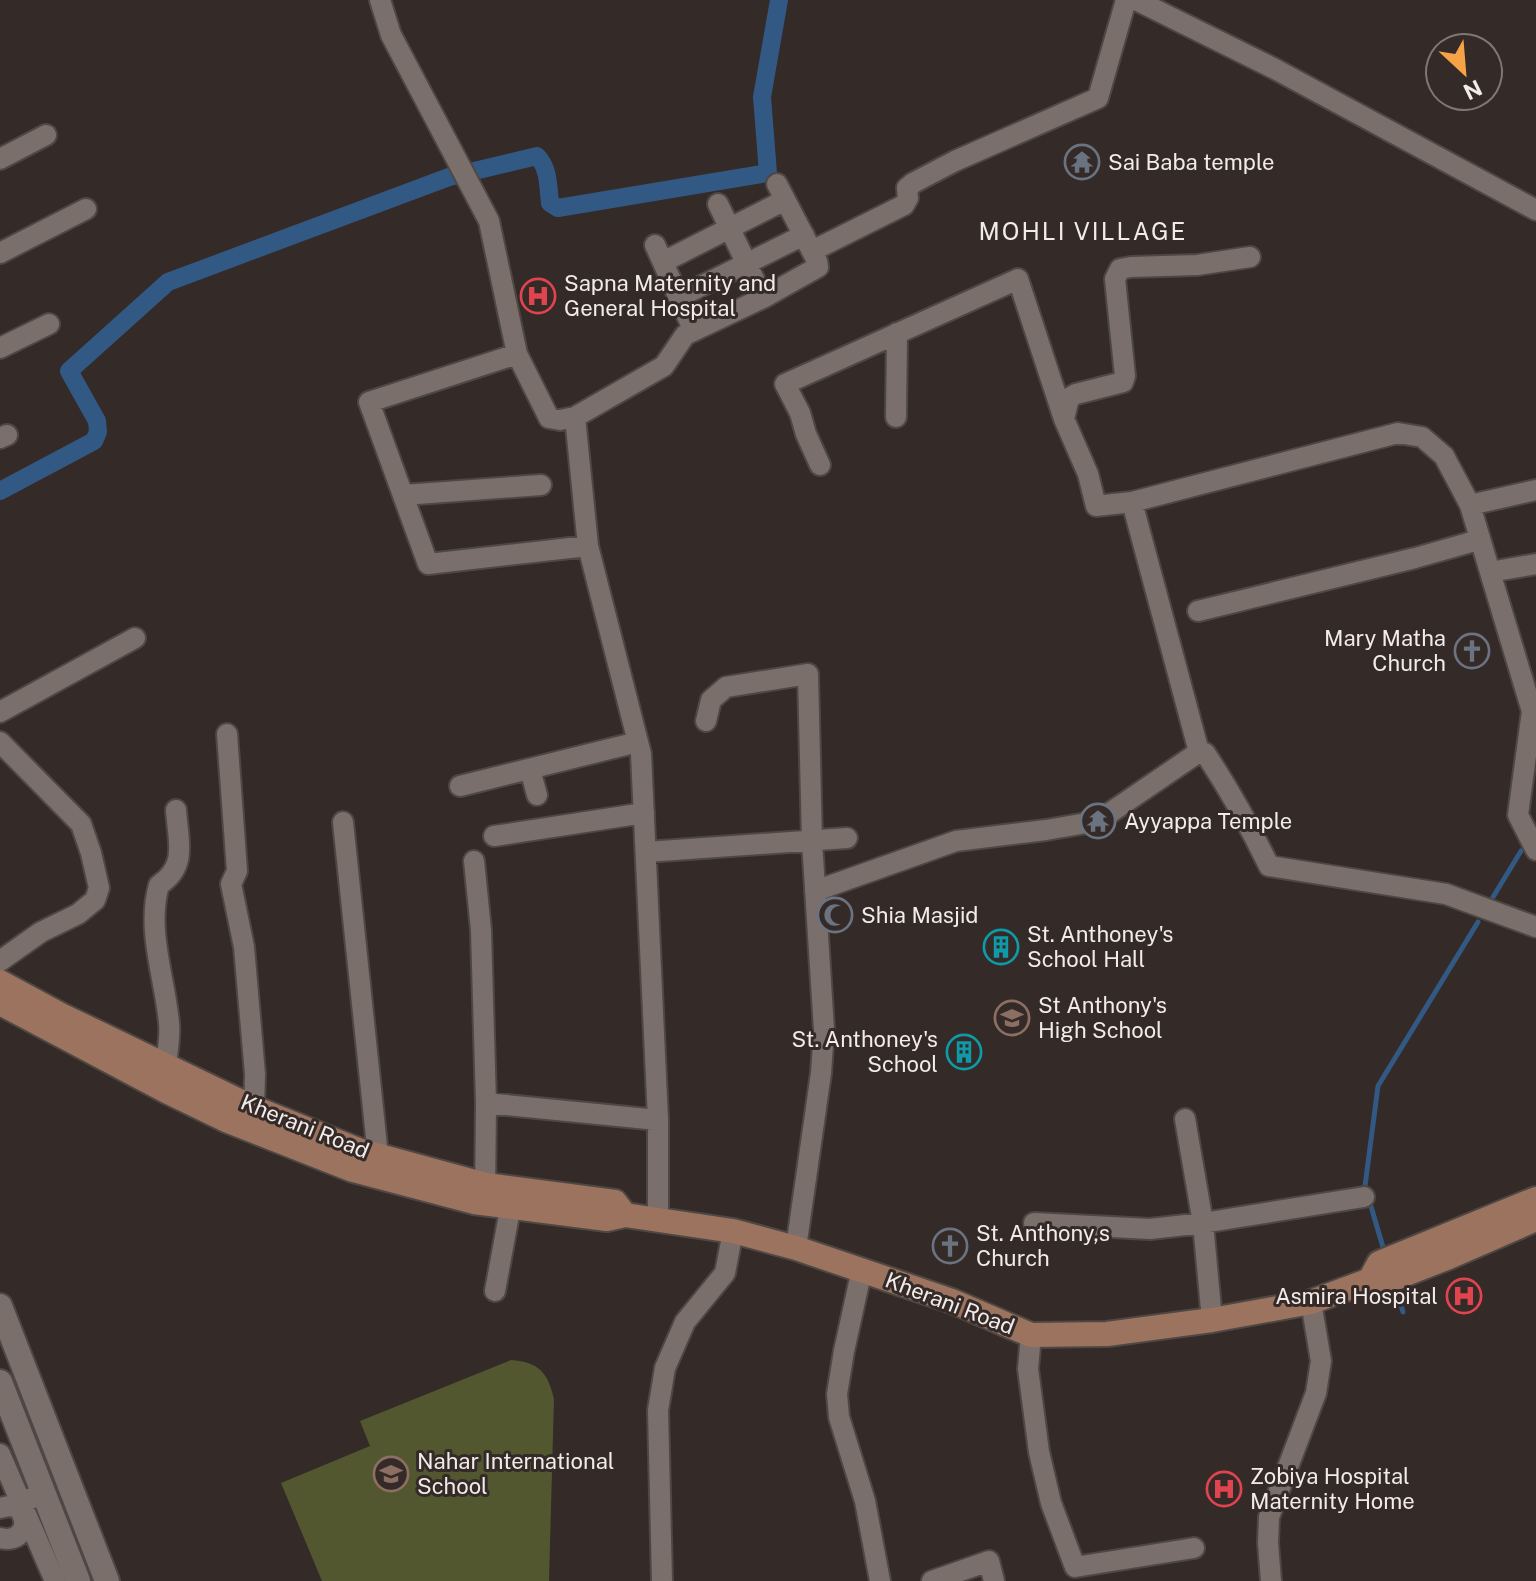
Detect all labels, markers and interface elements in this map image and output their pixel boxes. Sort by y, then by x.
north arrow [1424,32,1504,112]
text: N [1459,75,1486,105]
temple icon: Sai Baba temple [1063,143,1101,181]
place label: Sai Baba temple [1108,149,1274,175]
district label: MOHLI VILLAGE [979,217,1187,245]
place label: Sapna Maternity and General Hospital [564,270,776,321]
hospital icon: Sapna Maternity and General Hospital [519,277,557,315]
place label: Mary Matha Church [1324,625,1446,676]
church icon: Mary Matha Church [1453,632,1491,670]
temple icon: Ayyappa Temple [1079,802,1117,840]
place label: Ayyappa Temple [1124,808,1292,834]
mosque icon: Shia Masjid [816,896,854,934]
place label: Shia Masjid [861,902,978,928]
place label: St. Anthoney's School Hall [1027,921,1173,972]
building icon: St. Anthoney's School Hall [982,928,1020,966]
place label: St Anthony's High School [1038,992,1167,1043]
school or university icon: St Anthony's High School [993,999,1031,1037]
place label: St. Anthoney's School [792,1026,938,1077]
building icon: St. Anthoney's School [945,1033,983,1071]
street label: Kherani Road [237,1088,373,1164]
place label: St. Anthony,s Church [976,1220,1110,1271]
church icon: St. Anthony,s Church [931,1227,969,1265]
street label: Kherani Road [882,1266,1018,1340]
hospital icon: Asmira Hospital [1445,1277,1483,1315]
place label: Asmira Hospital [1275,1283,1438,1309]
place label: Nahar International School [417,1448,615,1499]
school or university icon: Nahar International School [372,1455,410,1493]
place label: Zobiya Hospital Maternity Home [1250,1463,1415,1514]
hospital icon: Zobiya Hospital Maternity Home [1205,1470,1243,1508]

